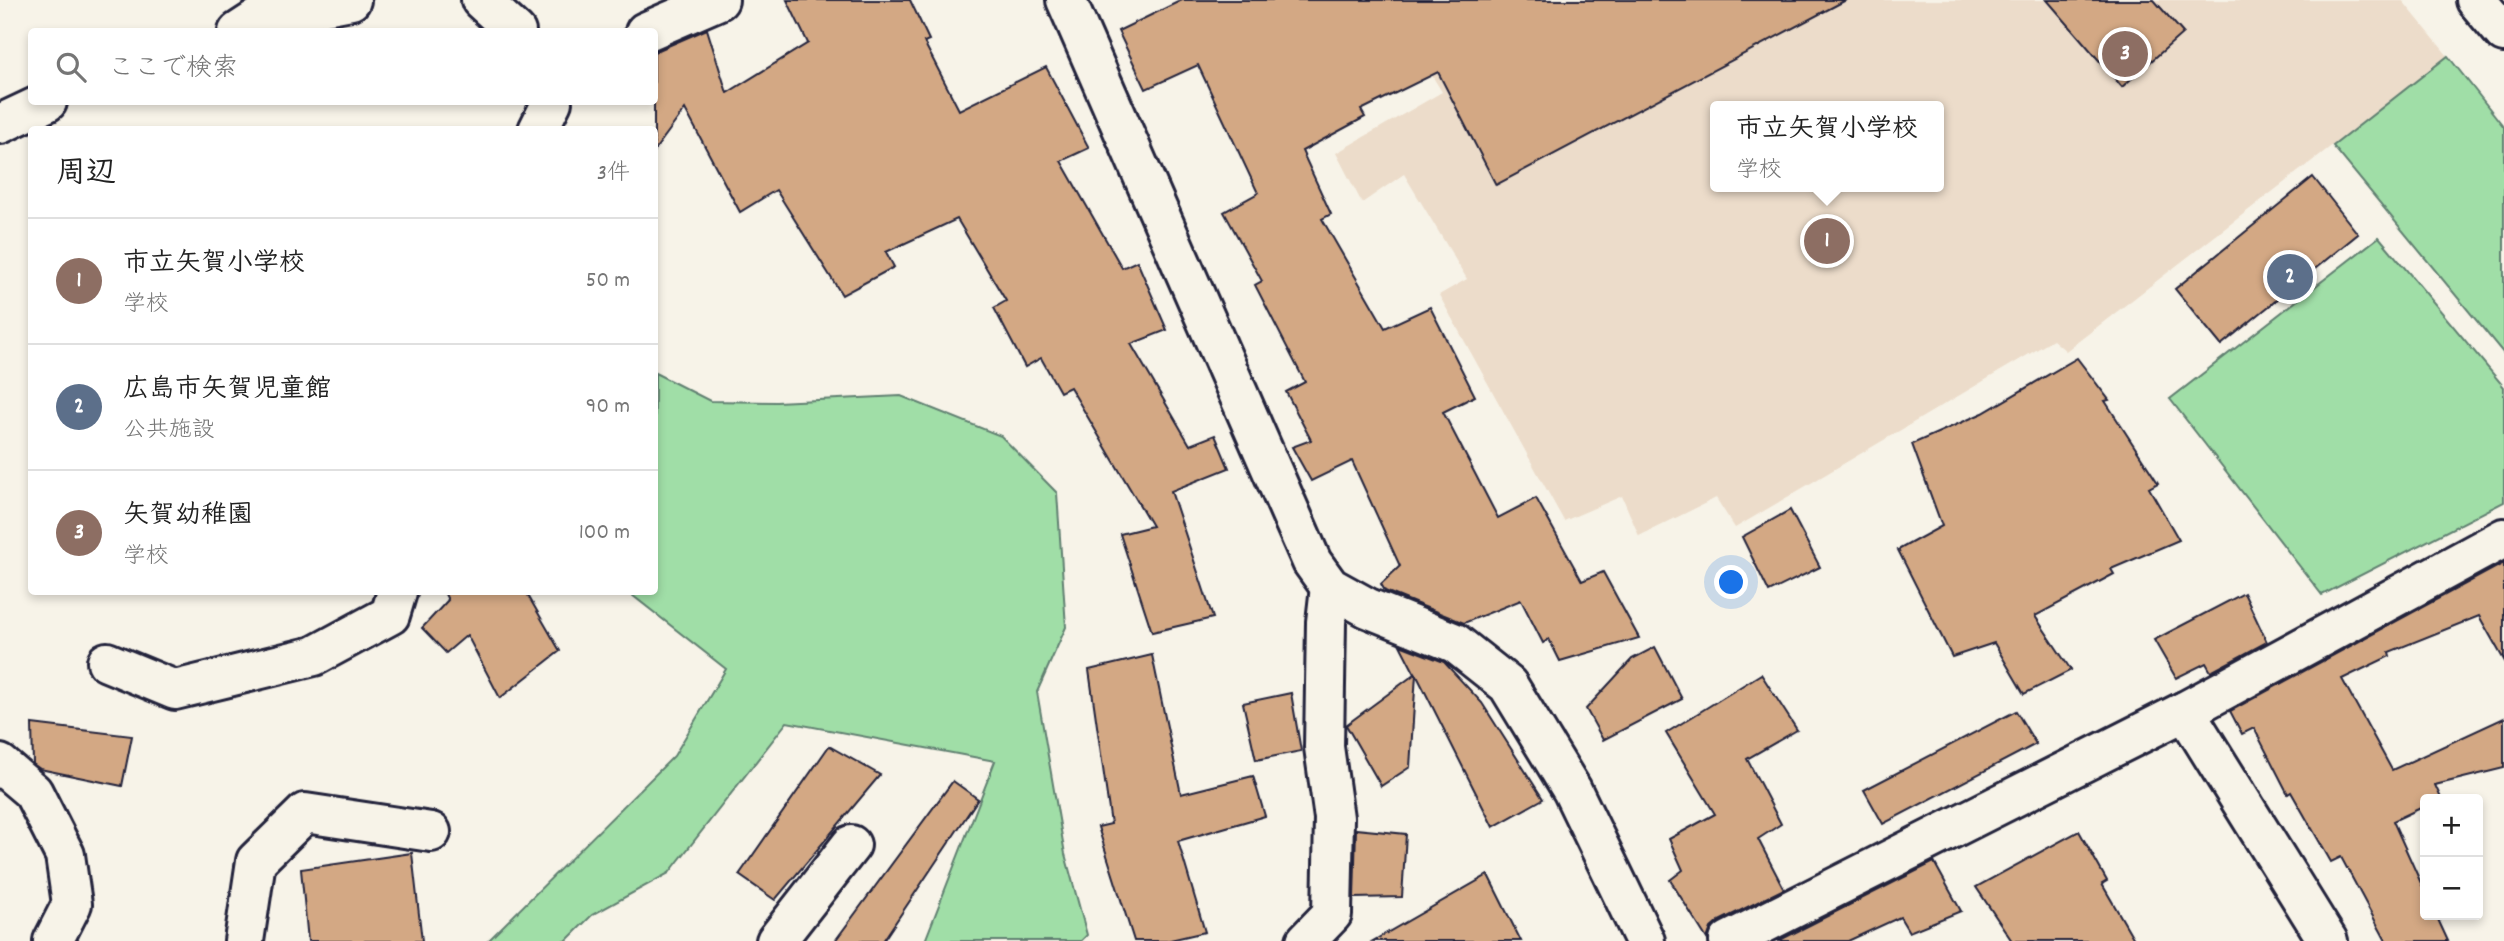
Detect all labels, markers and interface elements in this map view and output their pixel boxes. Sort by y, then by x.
search box [28,28,658,105]
pin: 3 [2102,28,2148,80]
icon: search [52,48,90,86]
text: ここで検索 [108,51,238,88]
popup [1710,101,1944,192]
text: 市立矢賀小学校 [1736,112,1918,149]
text: 周辺 [56,154,116,197]
text: 学校 [1736,155,1782,188]
text: 3件 [597,158,630,191]
pin: 1 [1804,215,1850,267]
text: 市立矢賀小学校 [123,246,305,283]
pin: 2 [2267,251,2313,303]
text: 1 [76,265,82,298]
text: 50 m [586,265,630,298]
text: 学校 [123,289,169,322]
text: 広島市矢賀児童館 [123,372,331,409]
text: 2 [74,391,84,424]
text: 90 m [586,391,630,424]
text: 公共施設 [123,415,215,448]
text: 矢賀幼稚園 [123,498,253,535]
text: 3 [74,517,84,550]
text: 100 m [579,517,630,550]
text: 学校 [123,541,169,574]
your location [1714,565,1748,599]
map controls [2420,794,2483,920]
button: + [2420,794,2483,857]
button: − [2420,857,2483,920]

